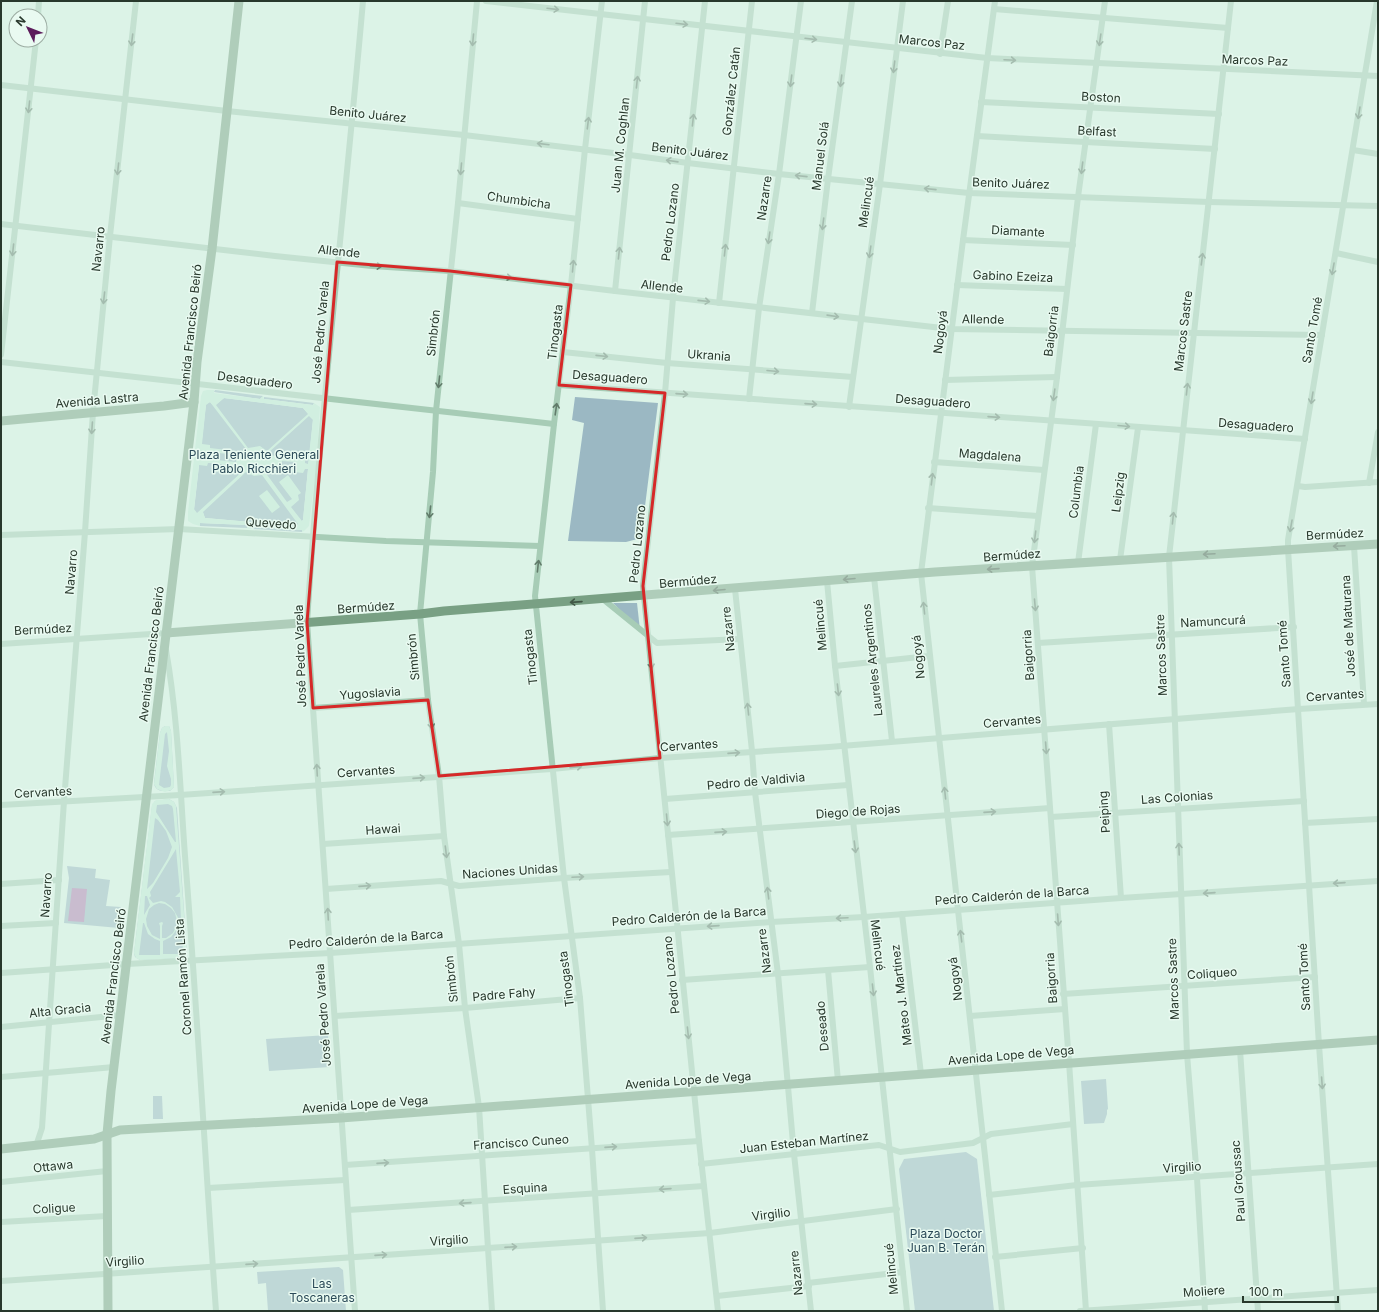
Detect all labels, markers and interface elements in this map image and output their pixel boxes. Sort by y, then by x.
one-way arrow [546,5,559,13]
north arrow [8,8,48,48]
text: N [13,13,29,29]
one-way arrow [675,20,688,27]
street label: Marcos Paz [898,31,966,53]
one-way arrow [128,33,136,46]
one-way arrow [469,33,477,46]
one-way arrow [1096,33,1104,46]
one-way arrow [804,35,817,43]
street label: González Catán [719,46,743,136]
street label: Marcos Paz [1221,51,1289,69]
one-way arrow [1003,56,1016,63]
one-way arrow [890,61,898,74]
one-way arrow [787,74,795,87]
one-way arrow [837,74,845,87]
one-way arrow [633,76,641,89]
street label: Boston [1081,88,1121,106]
street label: Juan M. Coghlan [608,96,632,194]
one-way arrow [25,100,32,113]
street label: Benito Juárez [329,102,407,126]
one-way arrow [1355,107,1363,120]
one-way arrow [689,114,696,127]
one-way arrow [584,117,592,130]
street label: Manuel Solá [808,121,832,191]
street label: Belfast [1077,122,1117,140]
street label: Benito Juárez [651,139,729,163]
one-way arrow [537,140,550,148]
one-way arrow [666,157,679,165]
one-way arrow [1078,161,1086,174]
one-way arrow [114,162,121,175]
one-way arrow [457,162,465,175]
one-way arrow [795,172,808,180]
street label: Benito Juárez [972,174,1050,192]
street label: Nazarre [753,175,775,221]
street label: Melincué [855,175,877,229]
street label: Pedro Lozano [658,182,682,262]
one-way arrow [924,185,937,193]
street label: Chumbicha [486,188,552,212]
one-way arrow [819,217,827,230]
street label: Diamante [991,222,1045,240]
street label: Navarro [88,226,108,272]
one-way arrow [765,231,773,244]
street label: Allende [317,241,361,261]
one-way arrow [9,243,17,256]
one-way arrow [721,244,728,257]
one-way arrow [866,245,874,258]
one-way arrow [616,247,623,260]
one-way arrow [1199,253,1206,266]
one-way arrow [570,260,577,273]
one-way arrow [369,262,382,269]
one-way arrow [1329,262,1337,275]
street label: Avenida Francisco Beiró [175,263,205,401]
street label: Gabino Ezeiza [972,267,1054,285]
one-way arrow [499,273,512,281]
street label: Allende [640,276,684,296]
street label: José Pedro Varela [308,280,332,384]
street label: Marcos Sastre [1171,290,1195,372]
one-way arrow [100,291,108,304]
street label: Santo Tomé [1299,295,1325,365]
one-way arrow [697,298,710,305]
street label: Tinogasta [544,303,566,361]
street label: Baigorria [1040,305,1062,357]
street label: Simbrón [423,309,443,357]
street label: Nogoyá [930,309,950,355]
street label: Allende [962,311,1004,327]
one-way arrow [826,312,839,320]
street label: Ukrania [687,346,731,364]
one-way arrow [595,353,608,360]
street label: Desaguadero [572,367,648,387]
one-way arrow [766,367,779,375]
street label: Desaguadero [216,368,294,392]
one-way arrow [435,375,443,388]
one-way arrow [1184,382,1191,395]
one-way arrow [1050,388,1058,401]
street label: Avenida Lastra [55,389,139,411]
one-way arrow [675,390,688,398]
street label: Desaguadero [895,391,971,411]
one-way arrow [1308,391,1316,404]
one-way arrow [804,400,817,407]
one-way arrow [552,403,560,416]
one-way arrow [987,413,1000,420]
street label: Desaguadero [1218,415,1294,435]
one-way arrow [88,421,95,434]
one-way arrow [1117,423,1130,430]
street label: Magdalena [958,445,1022,465]
park label: Plaza Teniente General Pablo Ricchieri [189,447,319,476]
street label: Columbia [1065,465,1087,519]
street label: Leipzig [1108,471,1128,513]
one-way arrow [928,473,936,486]
street label: Pedro Lozano [625,504,649,584]
one-way arrow [426,505,433,518]
one-way arrow [1170,512,1177,525]
street label: Quevedo [245,514,297,532]
one-way arrow [1287,519,1295,532]
street label: Bermúdez [1306,525,1364,543]
one-way arrow [1031,530,1039,543]
one-way arrow [1333,543,1346,550]
street label: Bermúdez [983,545,1041,565]
street label: Navarro [62,549,80,595]
one-way arrow [1203,551,1216,558]
one-way arrow [534,560,542,573]
one-way arrow [987,565,1000,572]
street label: Bermúdez [658,571,718,591]
street label: José de Maturana [1338,575,1358,677]
one-way arrow [843,576,856,583]
street label: Avenida Francisco Beiró [135,585,167,723]
one-way arrow [713,587,726,594]
street label: Bermúdez [337,597,395,617]
one-way arrow [570,598,583,605]
one-way arrow [1031,598,1038,611]
street label: Melincué [810,599,830,651]
one-way arrow [920,602,928,615]
street label: Laureles Argentinos [859,603,885,717]
street label: José Pedro Varela [291,604,309,708]
street label: Nazarre [718,606,738,652]
street label: Namuncurá [1180,612,1246,630]
street label: Marcos Sastre [1152,614,1170,696]
street label: Bermúdez [14,620,72,638]
street label: Santo Tomé [1274,620,1294,688]
street label: Tinogasta [520,628,540,686]
street label: Baigorria [1019,629,1037,681]
street label: Simbrón [403,633,423,681]
street label: Nogoyá [908,634,928,680]
one-way arrow [647,656,655,669]
street label: Yugoslavia [339,683,401,703]
one-way arrow [834,683,842,696]
street label: Cervantes [1305,685,1365,705]
one-way arrow [744,703,751,716]
street label: Cervantes [982,711,1042,731]
one-way arrow [427,716,435,729]
street label: Cervantes [659,735,719,755]
one-way arrow [1042,741,1049,754]
one-way arrow [727,749,740,756]
street label: Cervantes [336,761,396,781]
one-way arrow [569,763,582,770]
one-way arrow [313,764,321,777]
street label: Pedro de Valdivia [706,769,806,793]
one-way arrow [412,775,425,782]
street label: Cervantes [14,783,72,801]
one-way arrow [941,787,948,800]
street label: Las Colonias [1140,787,1214,807]
one-way arrow [212,789,225,796]
street label: Peiping [1095,790,1113,834]
street label: Diego de Rojas [815,801,901,821]
one-way arrow [983,808,996,815]
one-way arrow [663,813,670,826]
street label: Hawai [365,820,401,838]
one-way arrow [714,828,727,835]
one-way arrow [852,840,859,853]
one-way arrow [1175,843,1183,856]
one-way arrow [443,845,450,858]
street label: Naciones Unidas [462,860,558,882]
street label: Navarro [37,872,55,918]
one-way arrow [571,873,584,881]
one-way arrow [1333,880,1346,887]
street label: Pedro Calderón de la Barca [934,882,1090,908]
one-way arrow [358,883,371,890]
one-way arrow [764,887,772,900]
one-way arrow [1203,889,1216,896]
street label: Pedro Calderón de la Barca [611,903,767,929]
street label: Avenida Francisco Beiró [97,907,129,1045]
one-way arrow [324,908,331,921]
one-way arrow [1054,913,1061,926]
one-way arrow [836,914,849,922]
street label: Coronel Ramón Lista [171,918,195,1036]
street label: Melincué [867,918,889,972]
one-way arrow [707,923,720,930]
street label: Pedro Calderón de la Barca [288,926,444,952]
street label: Nazarre [754,928,774,974]
one-way arrow [957,930,964,943]
street label: Pedro Lozano [659,935,683,1015]
street label: Marcos Sastre [1164,938,1182,1020]
street label: Santo Tomé [1295,943,1313,1011]
street label: Mateo J. Martínez [887,944,915,1046]
street label: Tinogasta [555,950,577,1008]
street label: Baigorria [1042,952,1060,1004]
street label: Simbrón [441,955,461,1003]
street label: Nogoyá [945,956,965,1002]
street label: José Pedro Varela [312,963,334,1067]
street label: Coliqueo [1186,964,1238,982]
one-way arrow [869,983,876,996]
street label: Padre Fahy [472,984,537,1004]
street label: Alta Gracia [28,999,92,1021]
street label: Deseado [812,1000,832,1052]
one-way arrow [684,1026,692,1039]
street label: Avenida Lope de Vega [947,1042,1075,1068]
street label: Avenida Lope de Vega [624,1068,752,1092]
one-way arrow [1318,1076,1325,1089]
street label: Avenida Lope de Vega [301,1092,429,1116]
street label: Juan Esteban Martínez [739,1128,869,1156]
street label: Francisco Cuneo [473,1131,569,1153]
street label: Paul Groussac [1228,1140,1248,1222]
one-way arrow [604,1144,617,1151]
street label: Ottawa [32,1156,74,1176]
street label: Virgilio [1162,1158,1202,1176]
one-way arrow [376,1159,389,1166]
street label: Esquina [502,1179,548,1197]
one-way arrow [659,1185,672,1192]
street label: Coligue [32,1199,76,1217]
one-way arrow [459,1199,472,1206]
street label: Virgilio [751,1204,791,1224]
park label: Plaza Doctor Juan B. Terán [907,1226,985,1255]
street label: Virgilio [429,1231,469,1249]
one-way arrow [634,1235,647,1242]
one-way arrow [504,1243,517,1250]
street label: Melincué [881,1243,901,1295]
street label: Nazarre [786,1250,806,1296]
street label: Virgilio [105,1252,145,1270]
one-way arrow [374,1252,387,1259]
one-way arrow [245,1260,258,1268]
park label: Las Toscaneras [289,1276,355,1305]
scale bar [1243,1278,1338,1304]
street label: Moliere [1182,1282,1226,1300]
text: 100 m [1249,1284,1283,1299]

